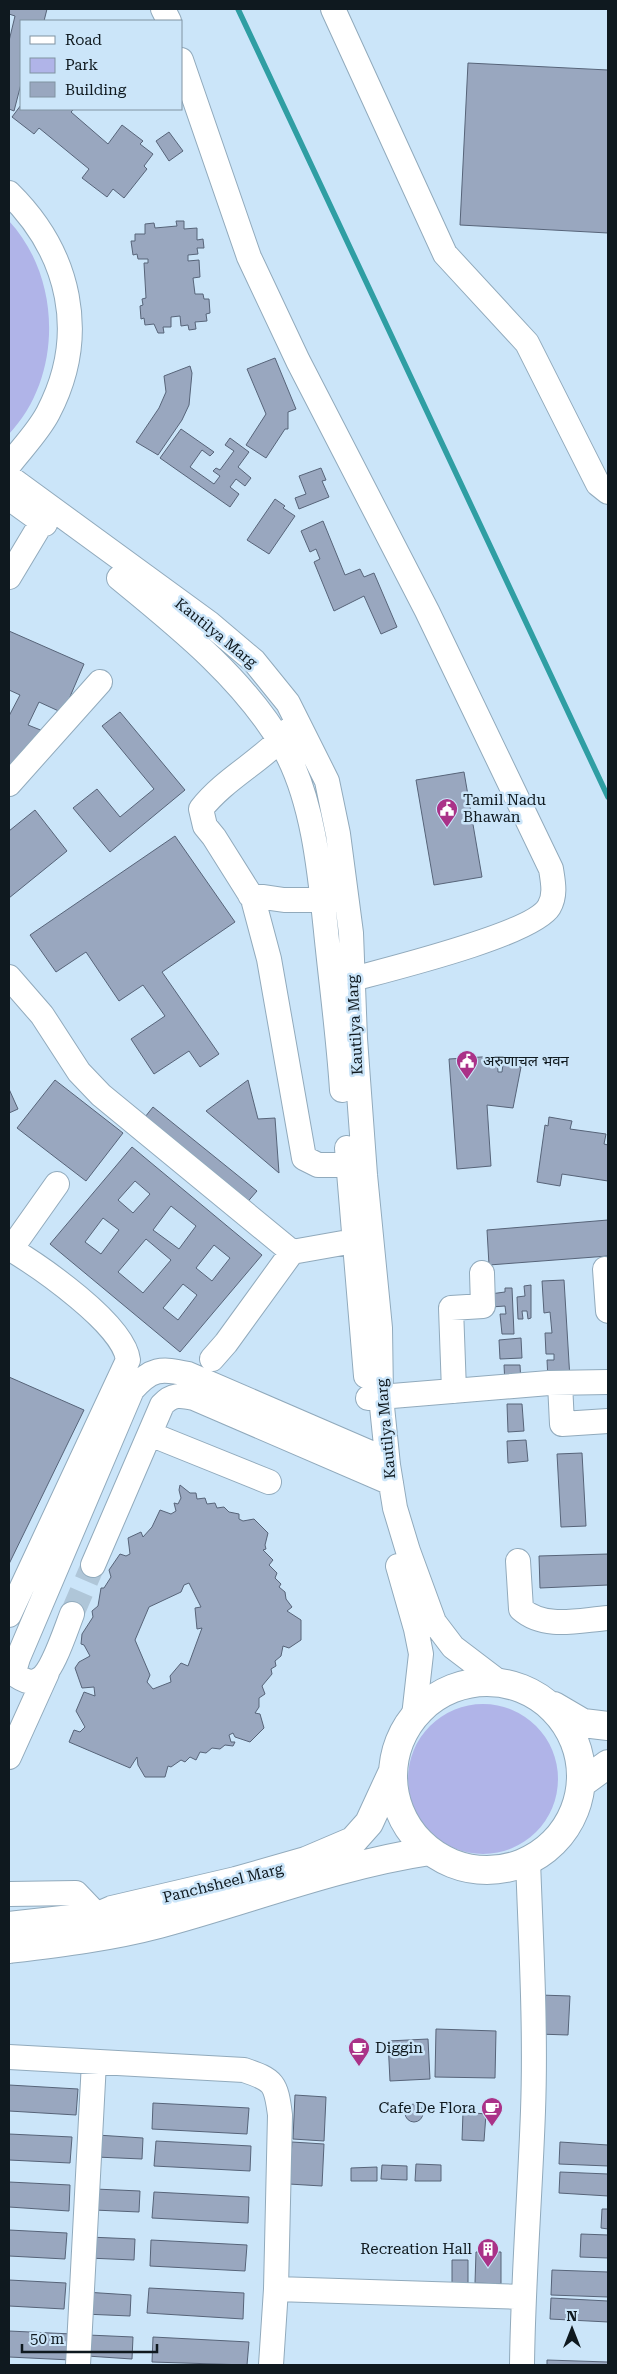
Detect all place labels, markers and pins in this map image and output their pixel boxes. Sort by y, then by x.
place label: Tamil Nadu Bhawan [463,791,546,826]
public building icon: Tamil Nadu Bhawan [435,797,459,828]
public building icon: अरुणाचल भवन [455,1049,479,1080]
place label: अरुणाचल भवन [483,1052,570,1070]
cafe icon: Diggin [347,2036,371,2067]
place label: Diggin [375,2039,423,2057]
cafe icon: Cafe De Flora [480,2096,504,2127]
place label: Cafe De Flora [379,2099,476,2117]
building icon: Recreation Hall [476,2237,500,2268]
place label: Recreation Hall [360,2240,472,2258]

